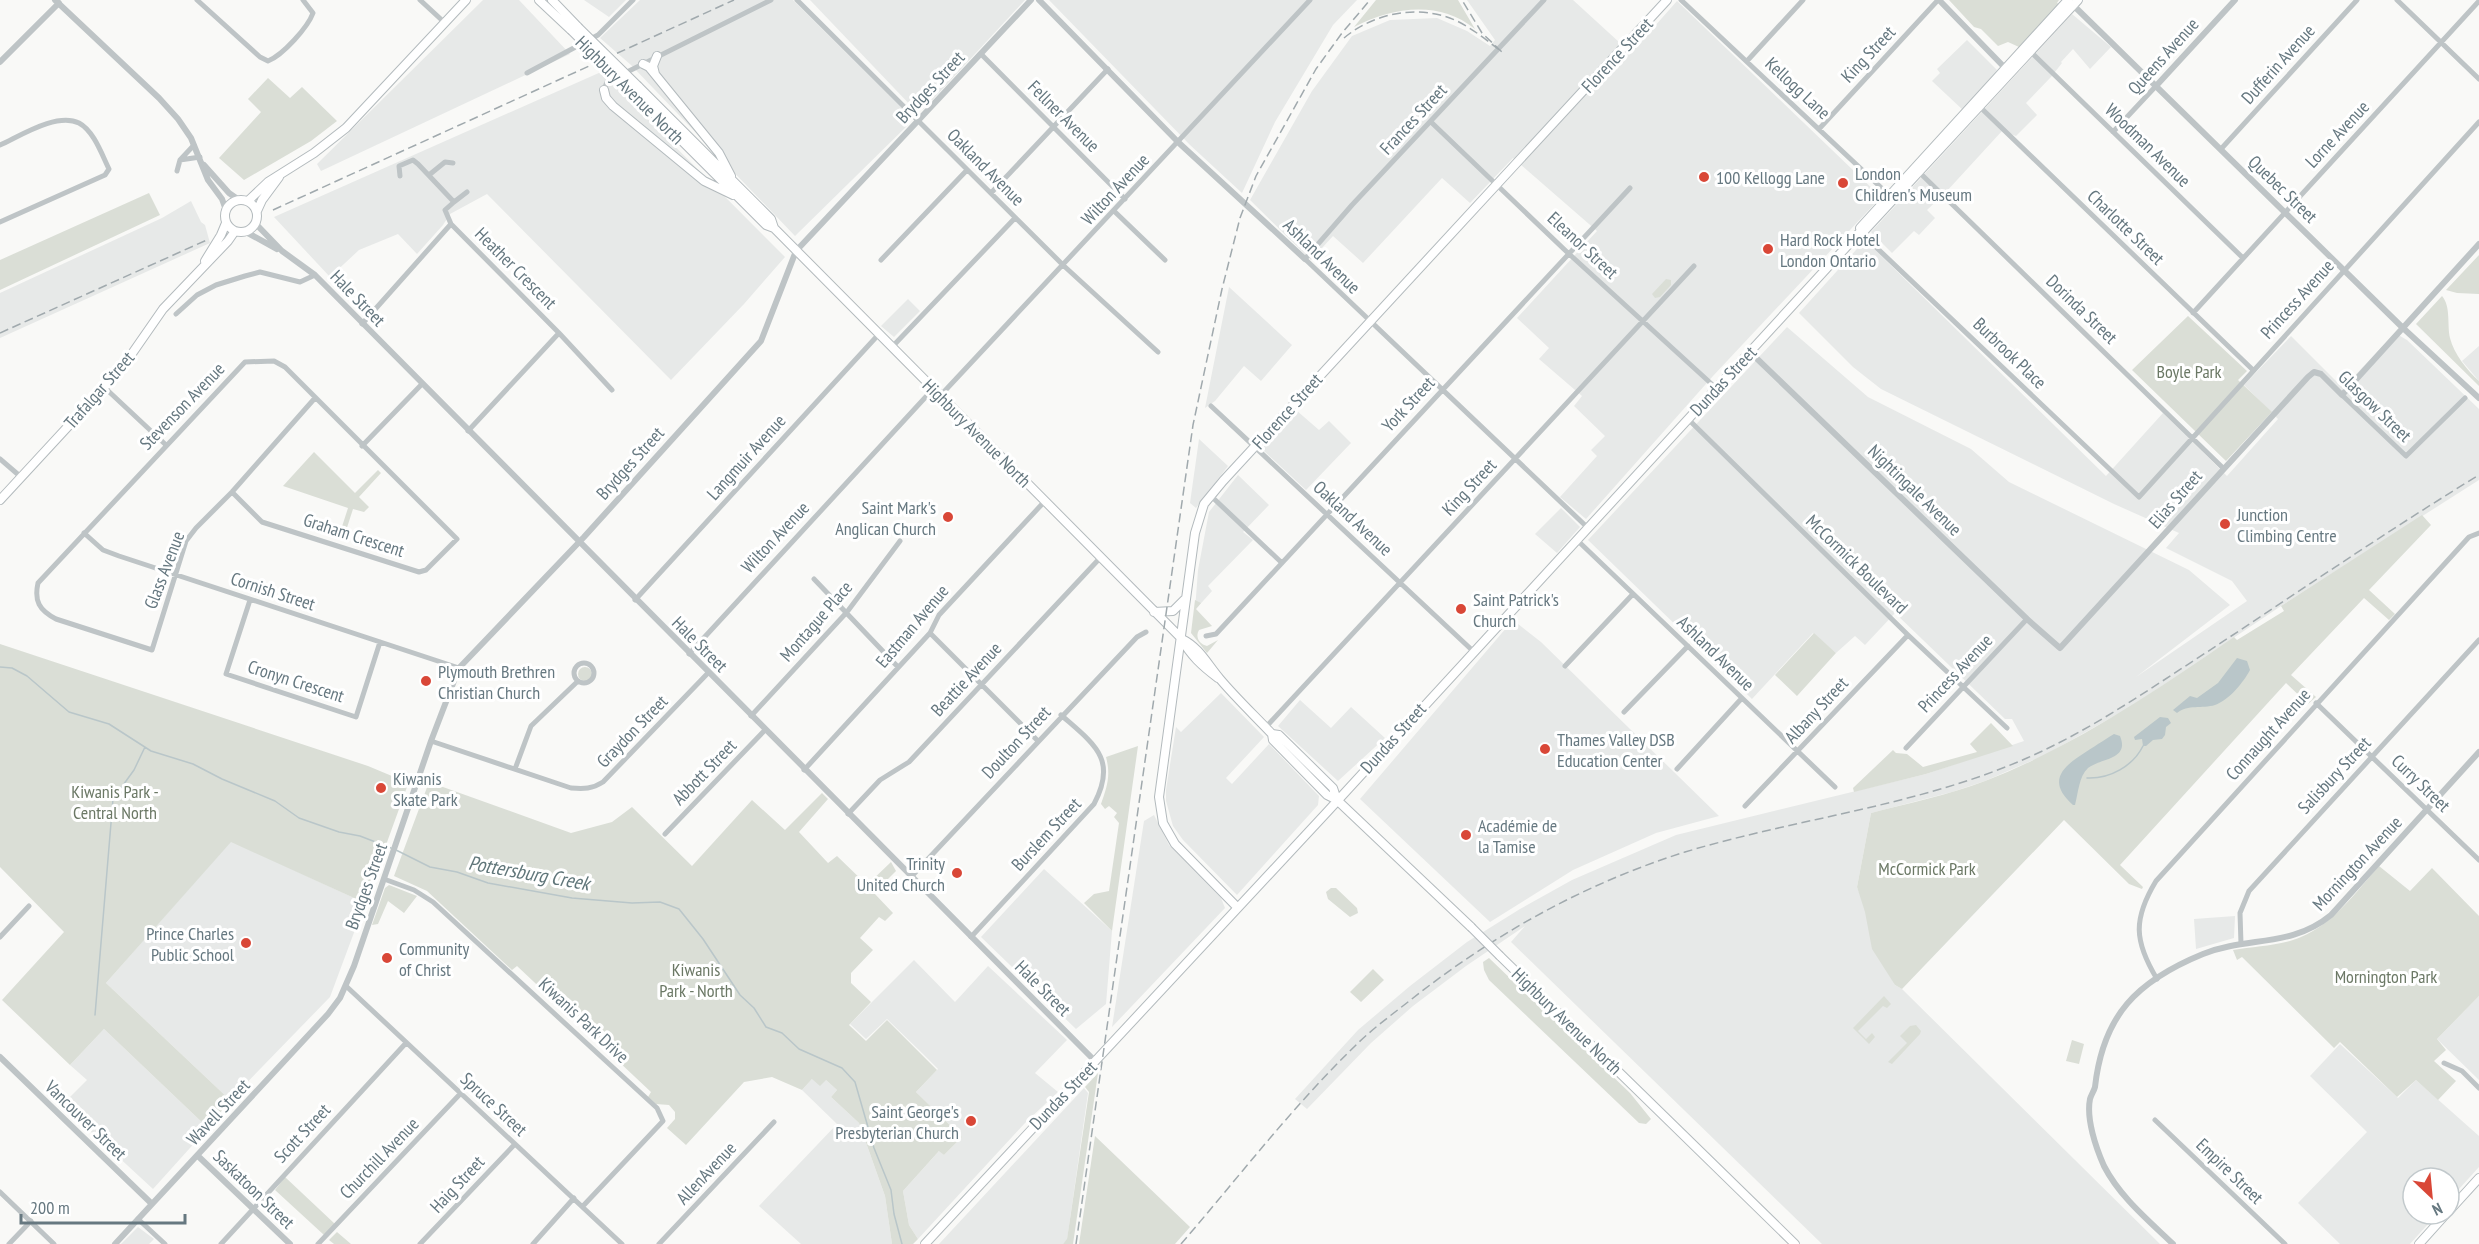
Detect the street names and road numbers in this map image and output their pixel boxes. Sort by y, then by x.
street label: Florence Street [1576,13,1658,97]
street label: Queens Avenue [2123,13,2203,99]
street label: Dufferin Avenue [2236,19,2320,109]
street label: King Street [1836,21,1900,87]
street label: Highbury Avenue North [571,31,689,149]
street label: Brydges Street [891,46,969,128]
street label: Kellogg Lane [1761,52,1835,124]
street label: Fellner Avenue [1023,75,1105,157]
street label: Frances Street [1375,79,1452,159]
street label: Lorne Avenue [2300,96,2374,172]
street label: Woodman Avenue [2100,98,2196,192]
street label: Oakland Avenue [943,124,1029,210]
street label: Wilton Avenue [1076,148,1154,230]
street label: Quebec Street [2244,150,2322,228]
street label: Charlotte Street [2083,184,2169,270]
street label: Eleanor Street [1543,206,1623,284]
street label: Ashland Avenue [1279,214,1365,298]
street label: Heather Crescent [470,222,562,314]
street label: Princess Avenue [2255,255,2339,343]
street label: Hale Street [326,265,390,331]
street label: Dorinda Street [2042,269,2122,349]
street label: Burbrook Place [1969,312,2051,394]
street label: Dundas Street [1685,341,1761,421]
street label: Trafalgar Street [59,346,139,434]
street label: Stevenson Avenue [135,358,229,454]
street label: Glasgow Street [2334,365,2417,447]
street label: Florence Street [1247,368,1327,454]
street label: York Street [1377,372,1439,436]
street label: Highbury Avenue North [918,374,1036,492]
street label: Langmuir Avenue [702,409,790,505]
street label: Brydges Street [591,422,669,504]
street label: Nightingale Avenue [1863,440,1967,540]
street label: King Street [1437,454,1501,520]
street label: Elias Street [2143,465,2207,533]
street label: Oakland Avenue [1309,475,1397,561]
street label: Wilton Avenue [736,496,814,578]
street label: Graham Crescent [301,508,407,562]
street label: McCormick Boulevard [1801,510,1913,618]
street label: Glass Avenue [139,528,189,612]
street label: Cornish Street [228,567,318,615]
street label: Montague Place [775,576,857,666]
street label: Eastman Avenue [871,580,953,672]
street label: Hale Street [667,611,733,677]
street label: Ashland Avenue [1673,611,1759,695]
street label: Princess Avenue [1913,629,1997,717]
street label: Beattie Avenue [926,637,1006,721]
street label: Cronyn Crescent [245,655,347,707]
street label: Albany Street [1779,672,1853,748]
street label: Connaught Avenue [2221,683,2315,785]
street label: Graydon Street [592,690,672,772]
street label: Dundas Street [1355,698,1431,778]
street label: Doulton Street [977,701,1055,783]
street label: Salisbury Street [2293,732,2376,818]
street label: Abbott Street [667,734,741,810]
street label: Curry Street [2387,749,2455,817]
street label: Burslem Street [1006,793,1086,875]
street label: Mornington Avenue [2307,811,2407,915]
street label: Brydges Street [340,840,392,932]
street label: Hale Street [1010,955,1076,1021]
street label: Highbury Avenue North [1507,963,1627,1079]
street label: Kiwanis Park Drive [534,972,634,1068]
street label: Dundas Street [1024,1056,1102,1134]
street label: Spruce Street [456,1067,532,1141]
street label: Wavell Street [181,1074,255,1150]
street label: Vancouver Street [40,1075,132,1165]
street label: Scott Street [269,1099,335,1167]
street label: Churchill Avenue [334,1112,424,1204]
street label: Empire Street [2192,1133,2268,1209]
street label: AllenAvenue [671,1137,741,1209]
street label: Saskatoon Street [208,1144,300,1234]
street label: Haig Street [425,1151,489,1217]

